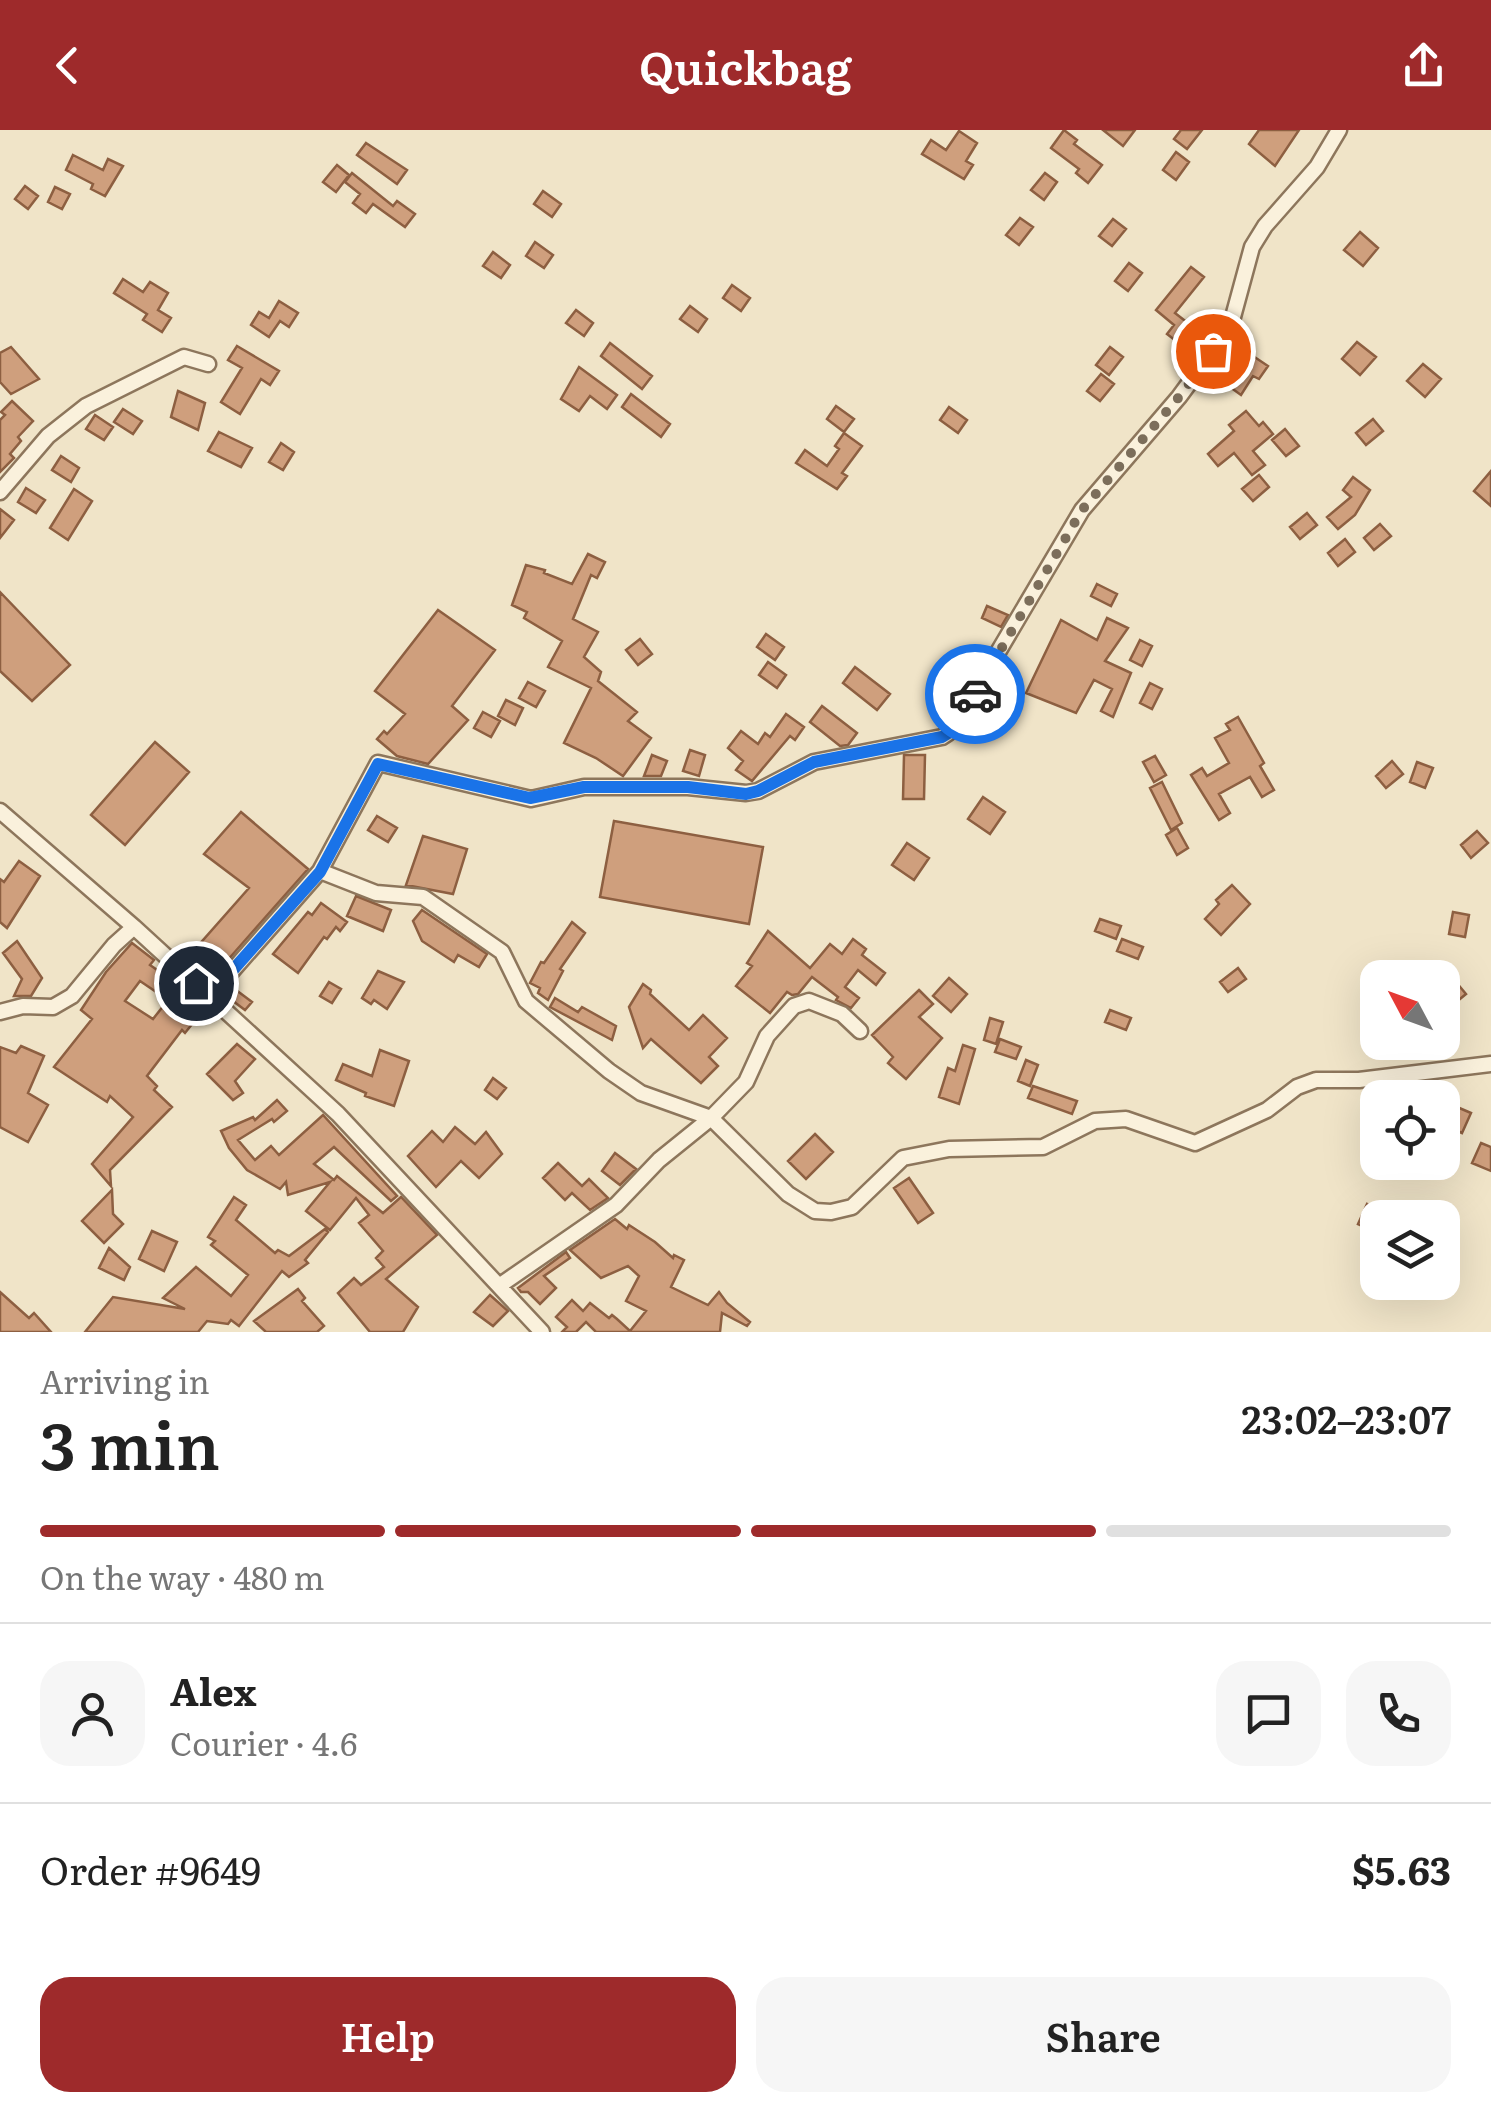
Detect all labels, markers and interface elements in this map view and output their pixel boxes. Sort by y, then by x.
text: Quickbag [639,32,852,99]
icon: back [40,38,95,93]
icon: share [1396,38,1451,93]
pin [1171,309,1256,394]
icon: bag [1186,324,1241,379]
courier [925,644,1025,744]
icon: car [948,667,1003,722]
pin [154,941,239,1026]
icon: home [169,956,224,1011]
north arrow [1360,960,1460,1060]
map controls [1360,960,1460,1300]
button: locate [1360,1080,1460,1180]
button: layers [1360,1200,1460,1300]
text: Arriving in [40,1356,210,1404]
text: 23:02–23:07 [1242,1389,1451,1446]
text: 3 min [40,1393,220,1490]
text: On the way · 480 m [40,1552,325,1600]
button: person [40,1661,145,1766]
text: Alex [170,1661,256,1718]
button: chat [1216,1661,1321,1766]
button: phone [1346,1661,1451,1766]
text: Courier · 4.6 [170,1718,357,1766]
text: Order #9649 [40,1840,261,1897]
text: $5.63 [1352,1840,1451,1897]
button: Help [40,1977,736,2092]
button: Share [756,1977,1451,2092]

